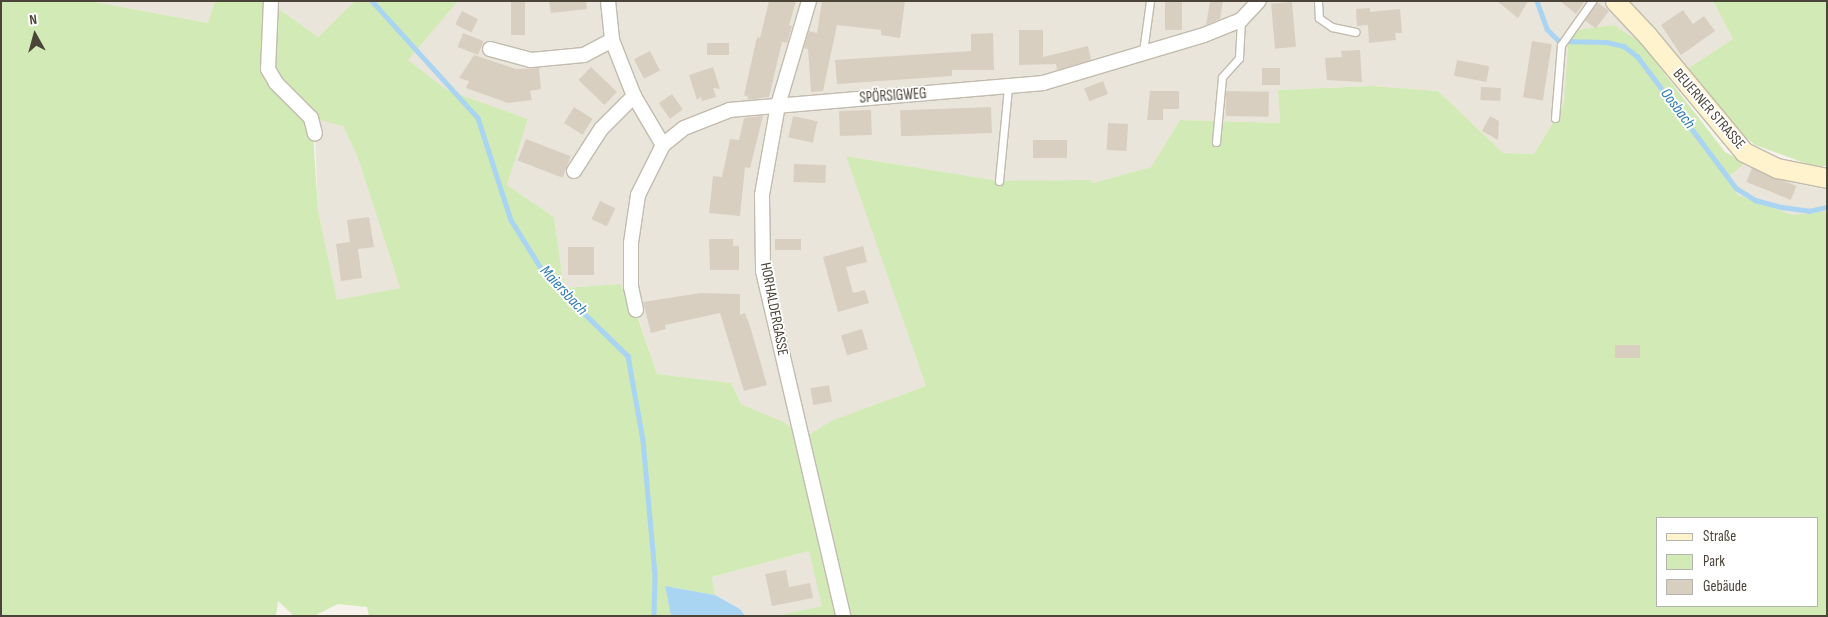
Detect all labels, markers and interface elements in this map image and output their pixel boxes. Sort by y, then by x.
north arrow [10,10,60,60]
text: N [28,11,38,29]
street label: BEUERNER STRASSE [1669,65,1749,153]
street label: SPÖRSIGWEG [859,85,927,107]
water label: Oosbach [1656,85,1698,133]
street label: HORHALDERGASSE [756,261,792,357]
water label: Maiersbach [535,262,591,320]
legend [1656,517,1818,607]
text: Straße [1703,527,1736,546]
text: Park [1703,552,1725,571]
text: Gebäude [1703,577,1747,596]

